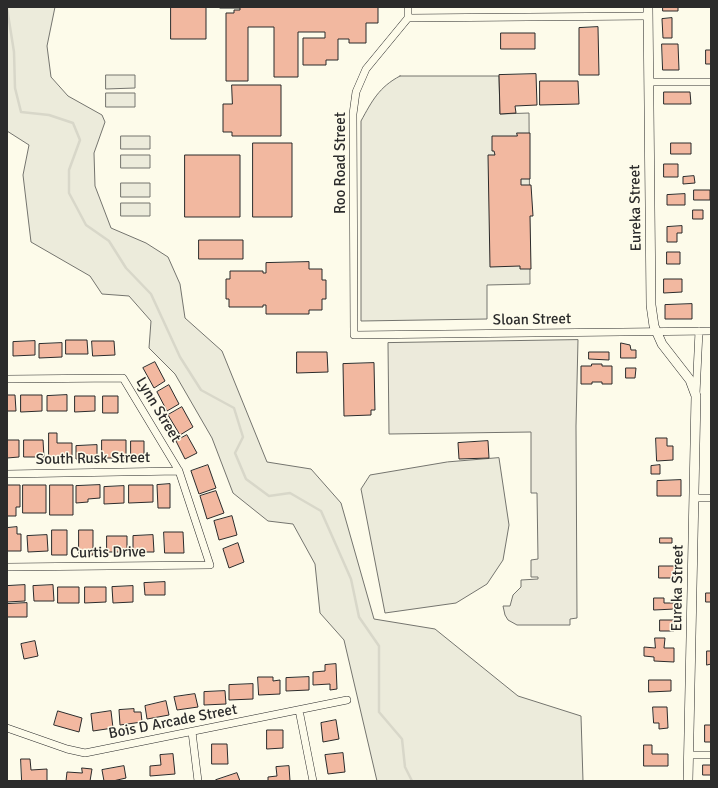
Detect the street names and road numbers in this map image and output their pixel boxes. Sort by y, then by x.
street label: Roo Road Street [332,112,350,214]
street label: Eureka Street [626,164,646,252]
street label: Sloan Street [493,310,571,330]
street label: Lynn Street [132,374,184,446]
street label: South Rusk Street [36,449,150,469]
street label: Curtis Drive [70,543,146,563]
street label: Eureka Street [668,544,688,632]
street label: Bois D Arcade Street [107,701,239,743]

